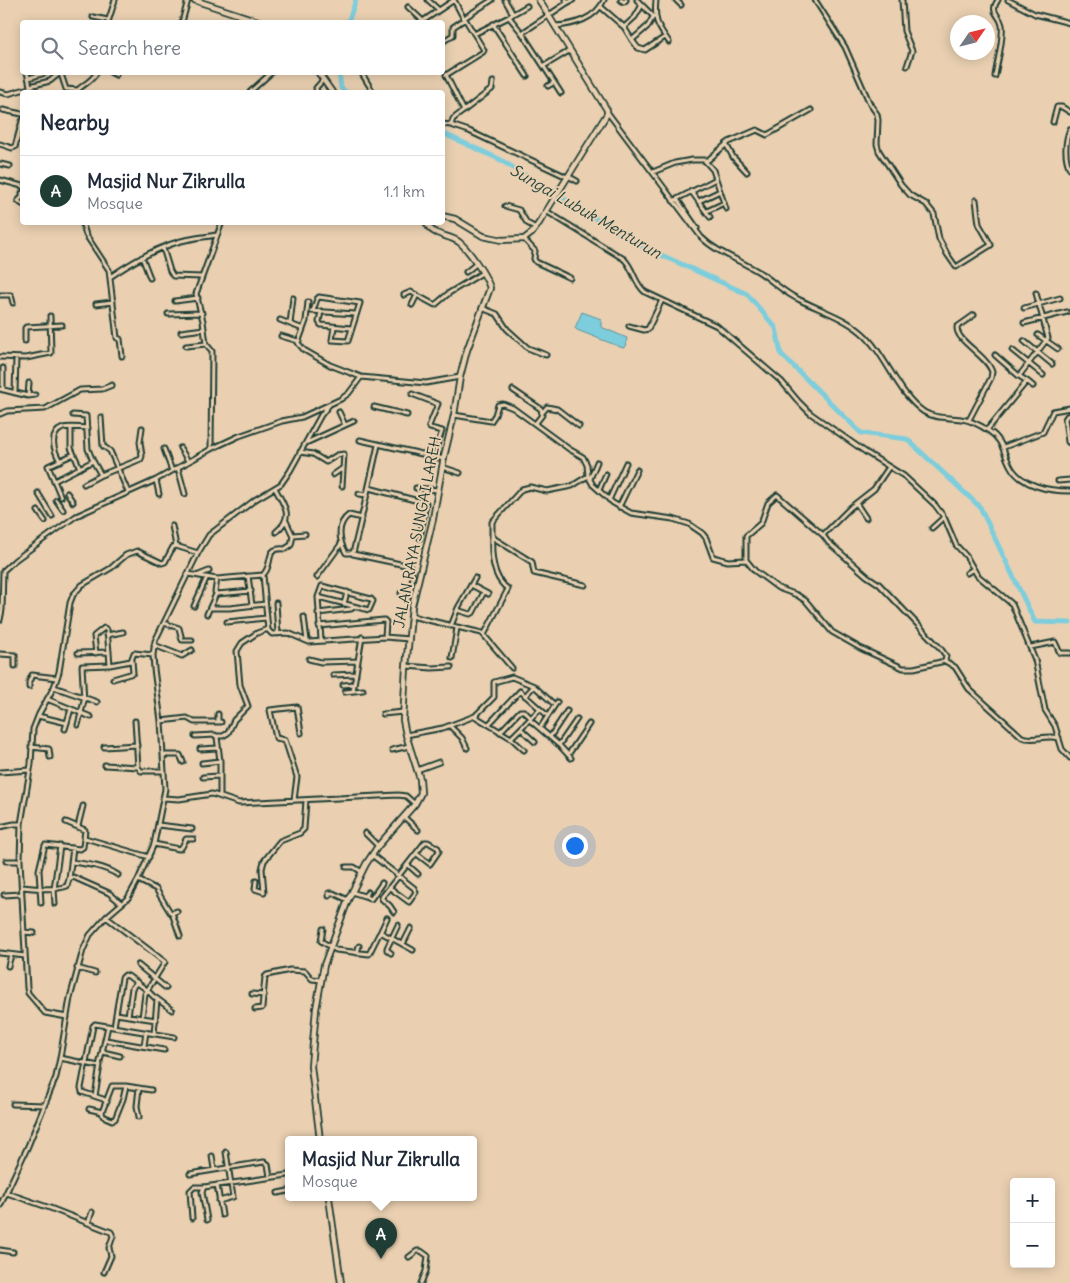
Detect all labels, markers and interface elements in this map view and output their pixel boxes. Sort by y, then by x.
north arrow [950,15,995,60]
search box [20,20,445,75]
icon: search [38,34,66,62]
text: Search here [78,36,181,60]
text: Nearby [40,109,110,136]
water label: Sungai Lubuk Menturun [507,159,666,263]
text: Masjid Nur Zikrulla [87,169,245,193]
text: A [51,181,61,201]
text: 1.1 km [384,181,425,201]
text: Mosque [87,193,143,213]
street label: JALAN RAYA SUNGAI LAREH [389,434,445,629]
your location [562,833,588,859]
popup [285,1136,477,1201]
text: Masjid Nur Zikrulla [302,1147,460,1171]
text: Mosque [302,1171,358,1191]
map controls [1010,1178,1055,1268]
button: + [1010,1178,1055,1223]
pin: A [365,1218,397,1259]
button: − [1010,1223,1055,1268]

